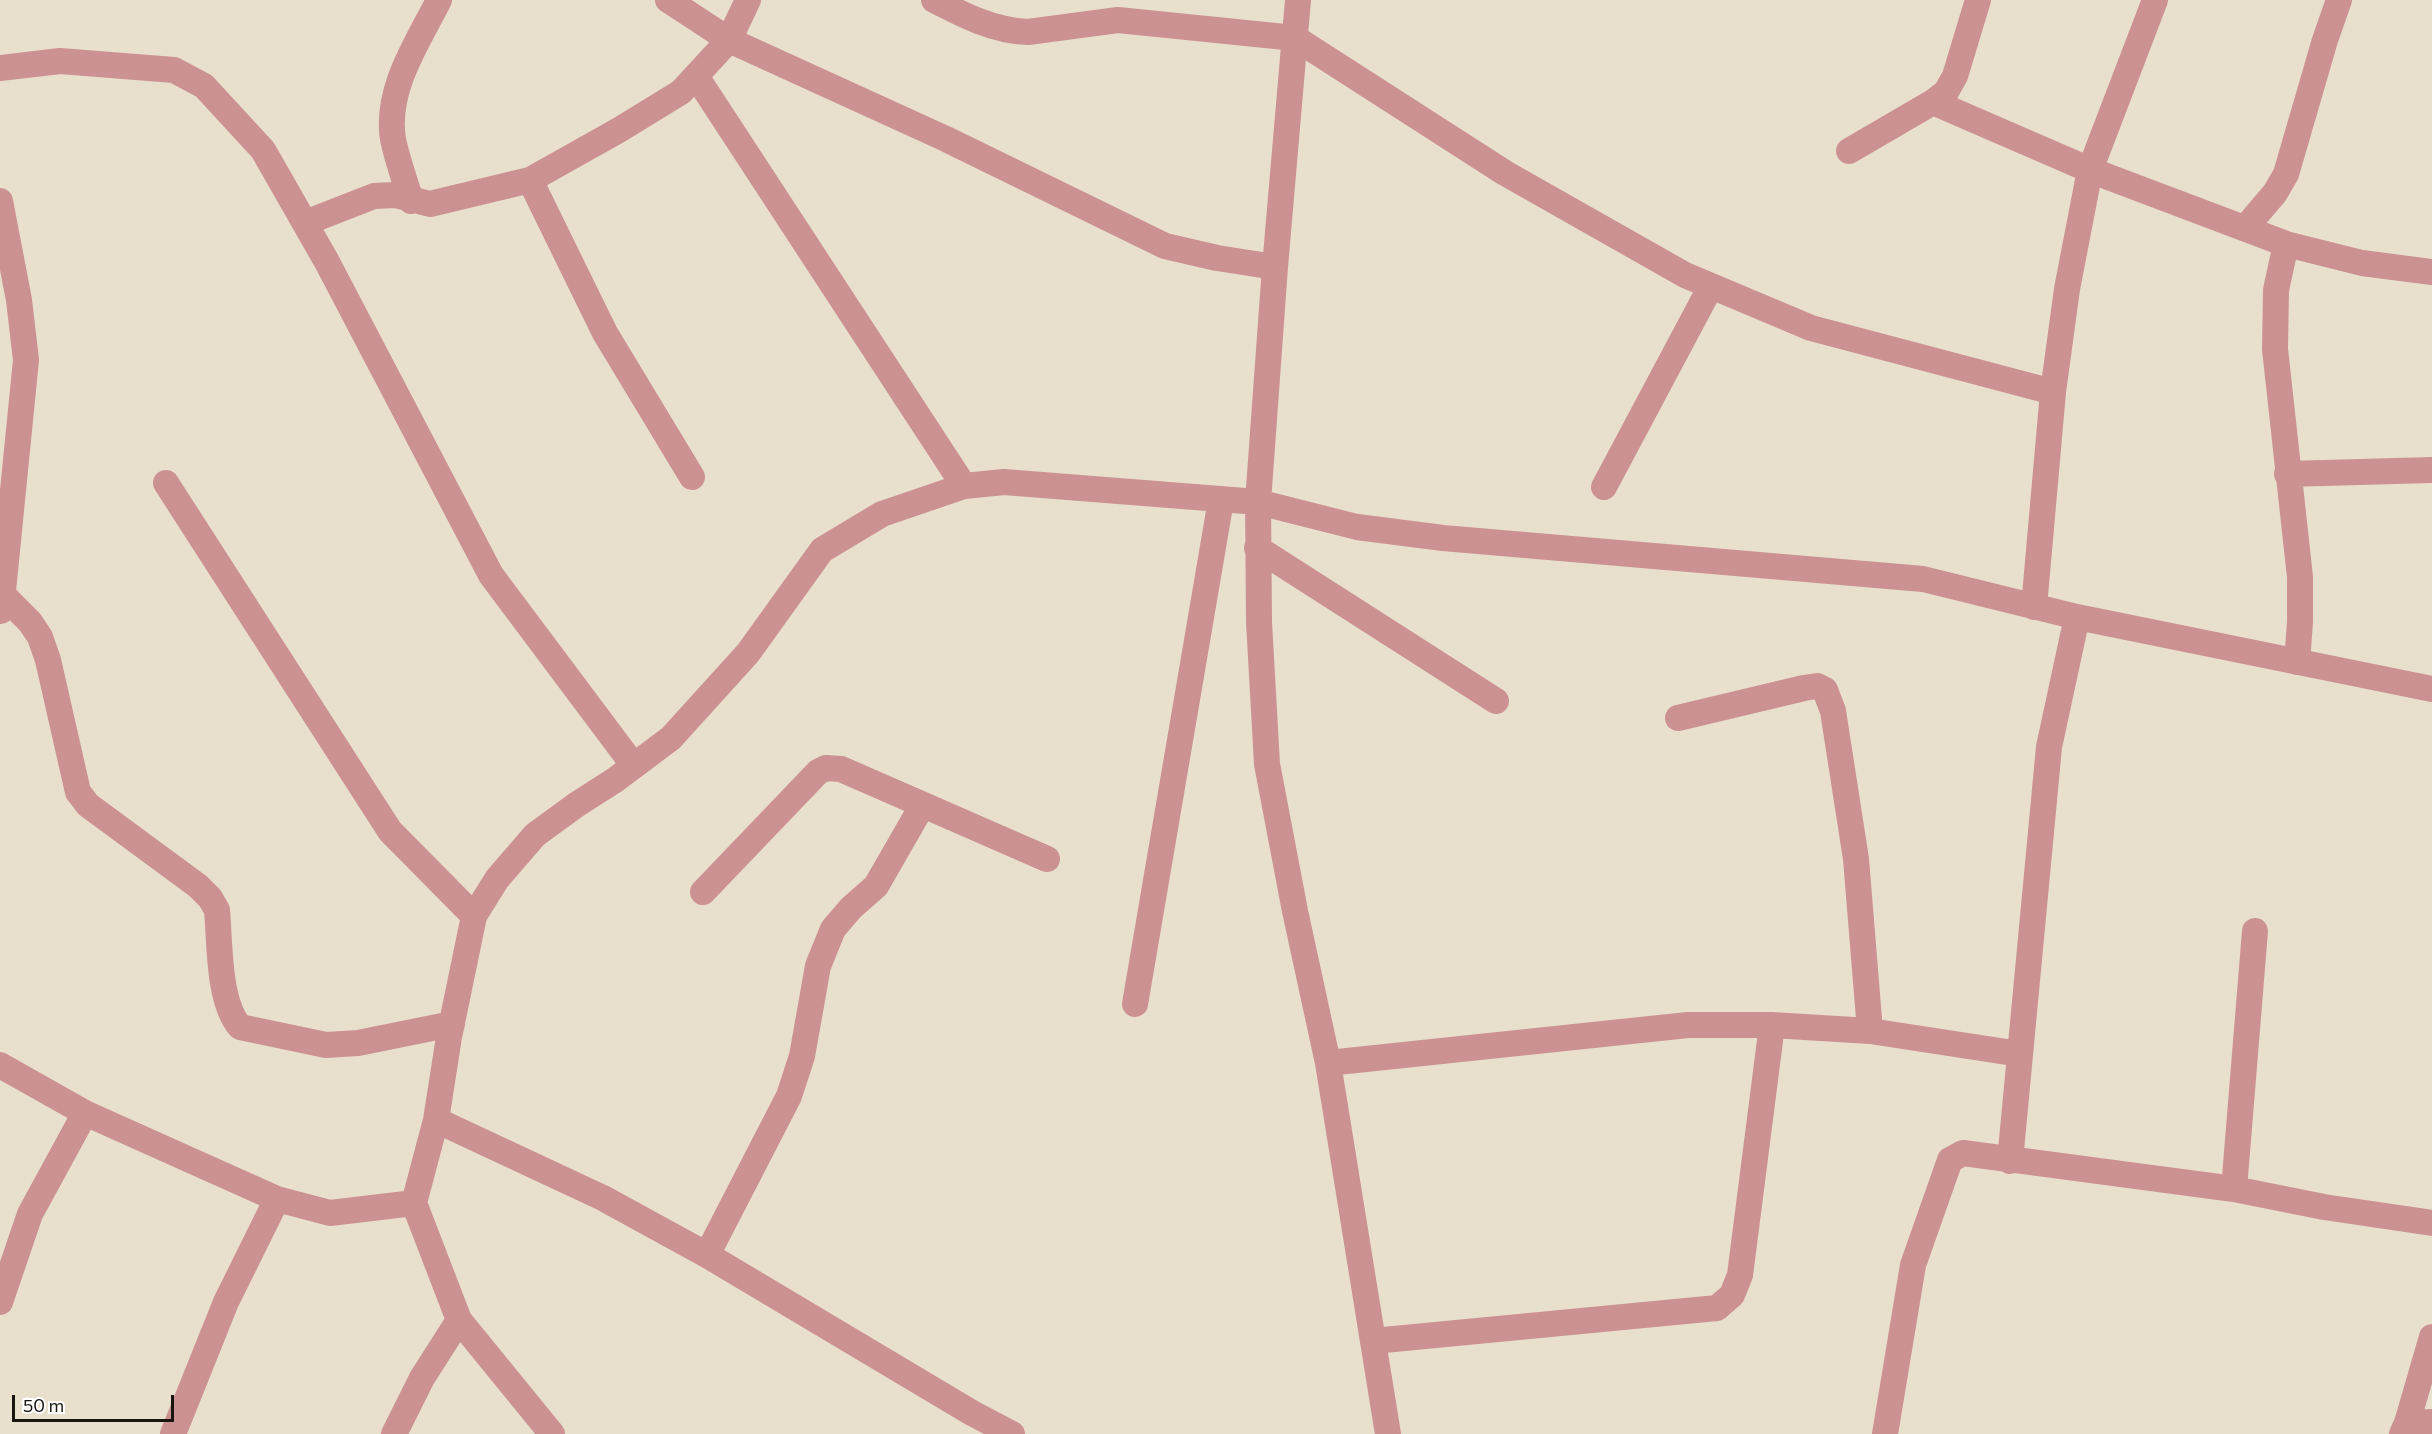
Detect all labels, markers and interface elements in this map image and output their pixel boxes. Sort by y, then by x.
scale bar [15,1383,177,1421]
text: 50 m [23,1394,64,1416]

